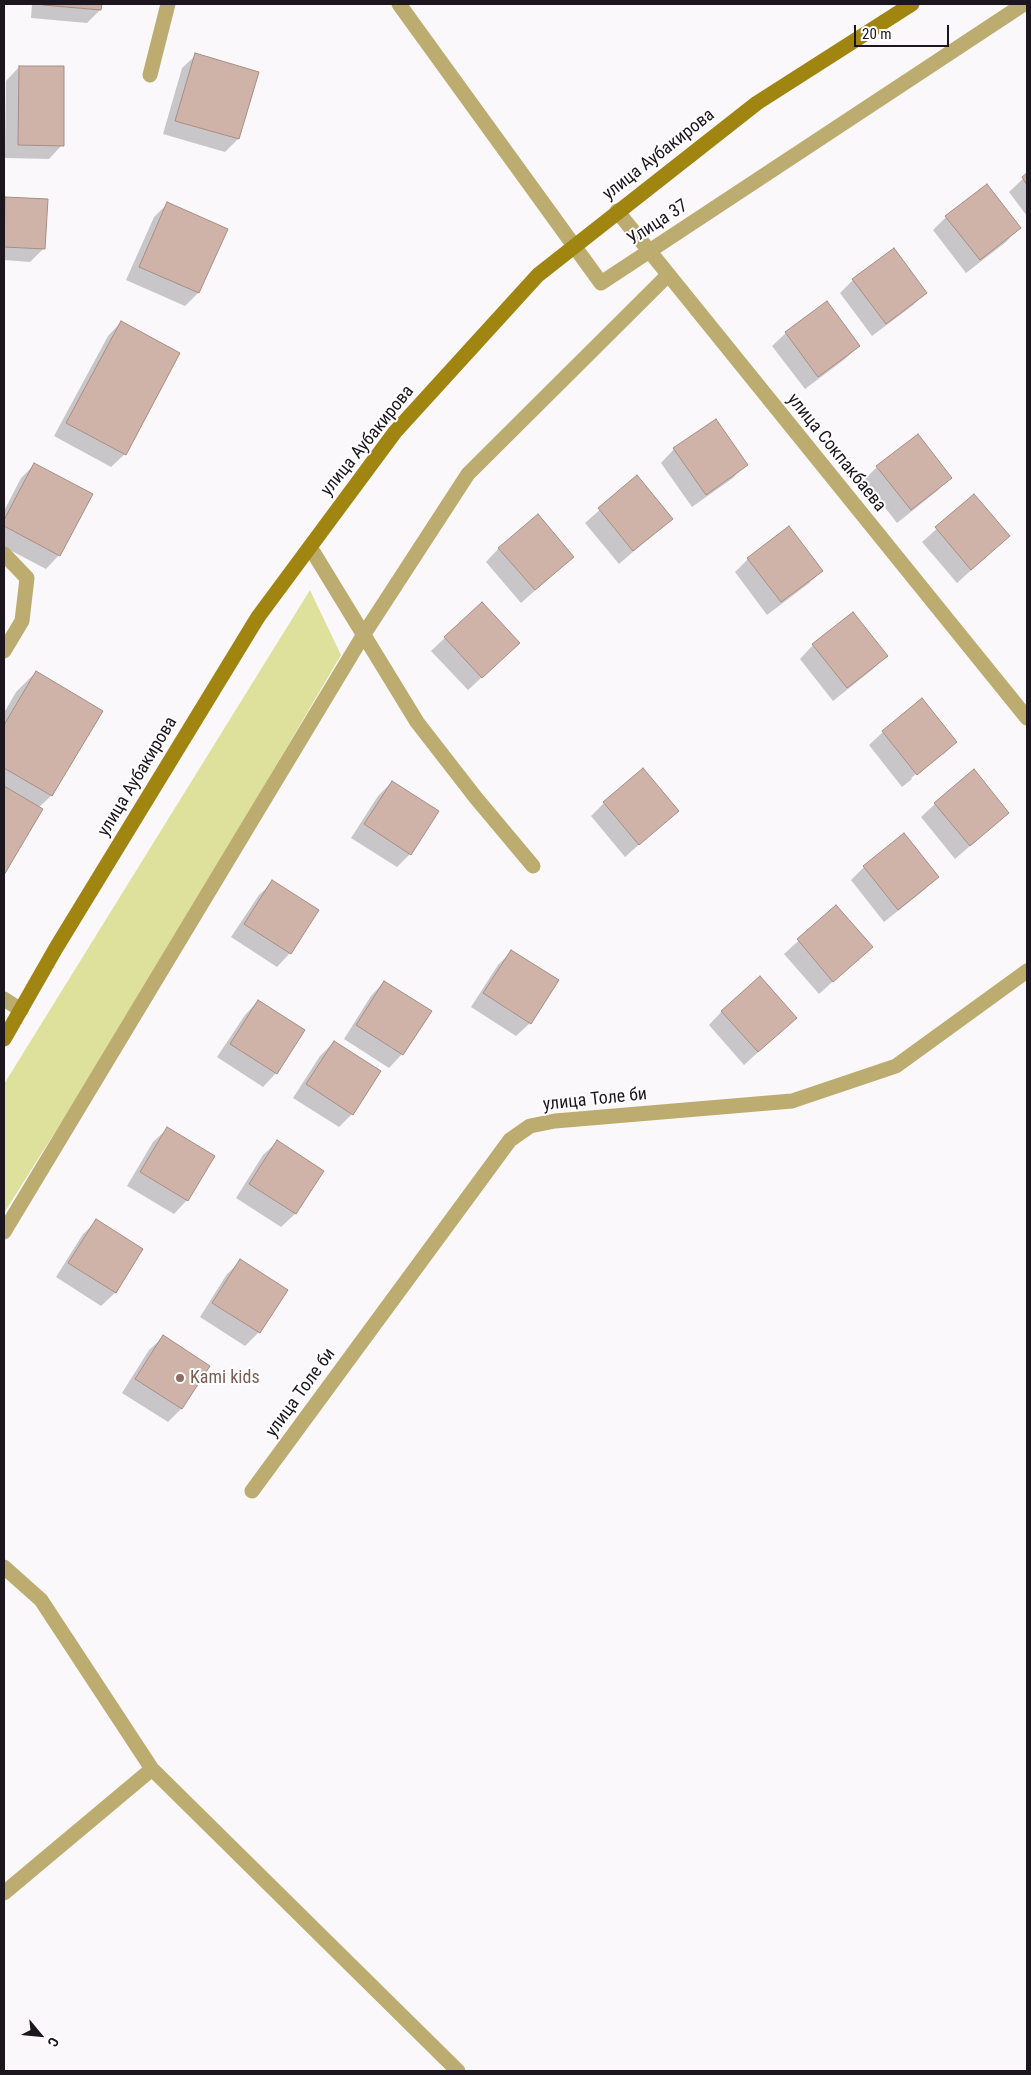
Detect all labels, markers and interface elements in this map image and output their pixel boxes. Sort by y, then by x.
scale bar [856,15,951,47]
text: 20 m [862,25,892,43]
street label: улица Аубакирова [599,105,719,205]
street label: Улица 37 [624,196,692,250]
street label: улица Аубакирова [317,381,419,501]
street label: улица Сокпакбаева [782,390,890,516]
street label: улица Аубакирова [94,713,182,841]
street label: улица Толе би [542,1084,648,1116]
street label: улица Толе би [262,1344,340,1442]
place label: Kami kids [190,1367,260,1389]
marker: Kami kids [174,1372,186,1384]
north arrow [15,2010,65,2060]
text: С [44,2035,62,2049]

